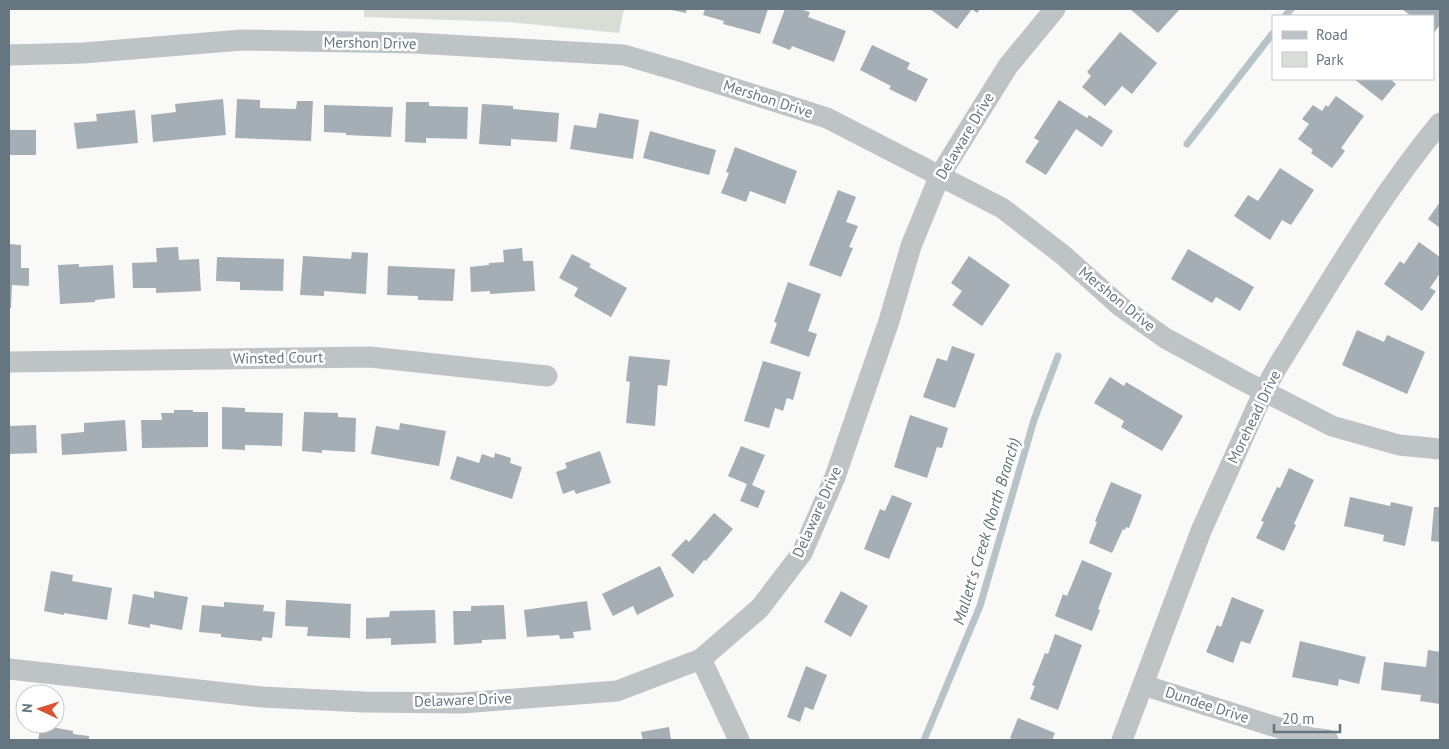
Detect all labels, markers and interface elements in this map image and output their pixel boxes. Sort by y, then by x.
legend [1272,15,1434,80]
text: Road [1316,25,1348,44]
street label: Mershon Drive [323,32,417,53]
text: Park [1316,50,1344,69]
street label: Mershon Drive [721,75,815,122]
street label: Delaware Drive [931,89,998,183]
street label: Mershon Drive [1075,262,1159,335]
street label: Winsted Court [233,347,323,368]
street label: Morehead Drive [1223,367,1284,467]
water label: Mallett's Creek (North Branch) [948,435,1024,627]
street label: Delaware Drive [788,463,845,560]
street label: Dundee Drive [1163,682,1251,727]
north arrow [15,684,65,734]
street label: Delaware Drive [414,688,512,711]
scale bar [1274,702,1340,734]
text: N [18,703,36,713]
text: 20 m [1282,709,1315,728]

